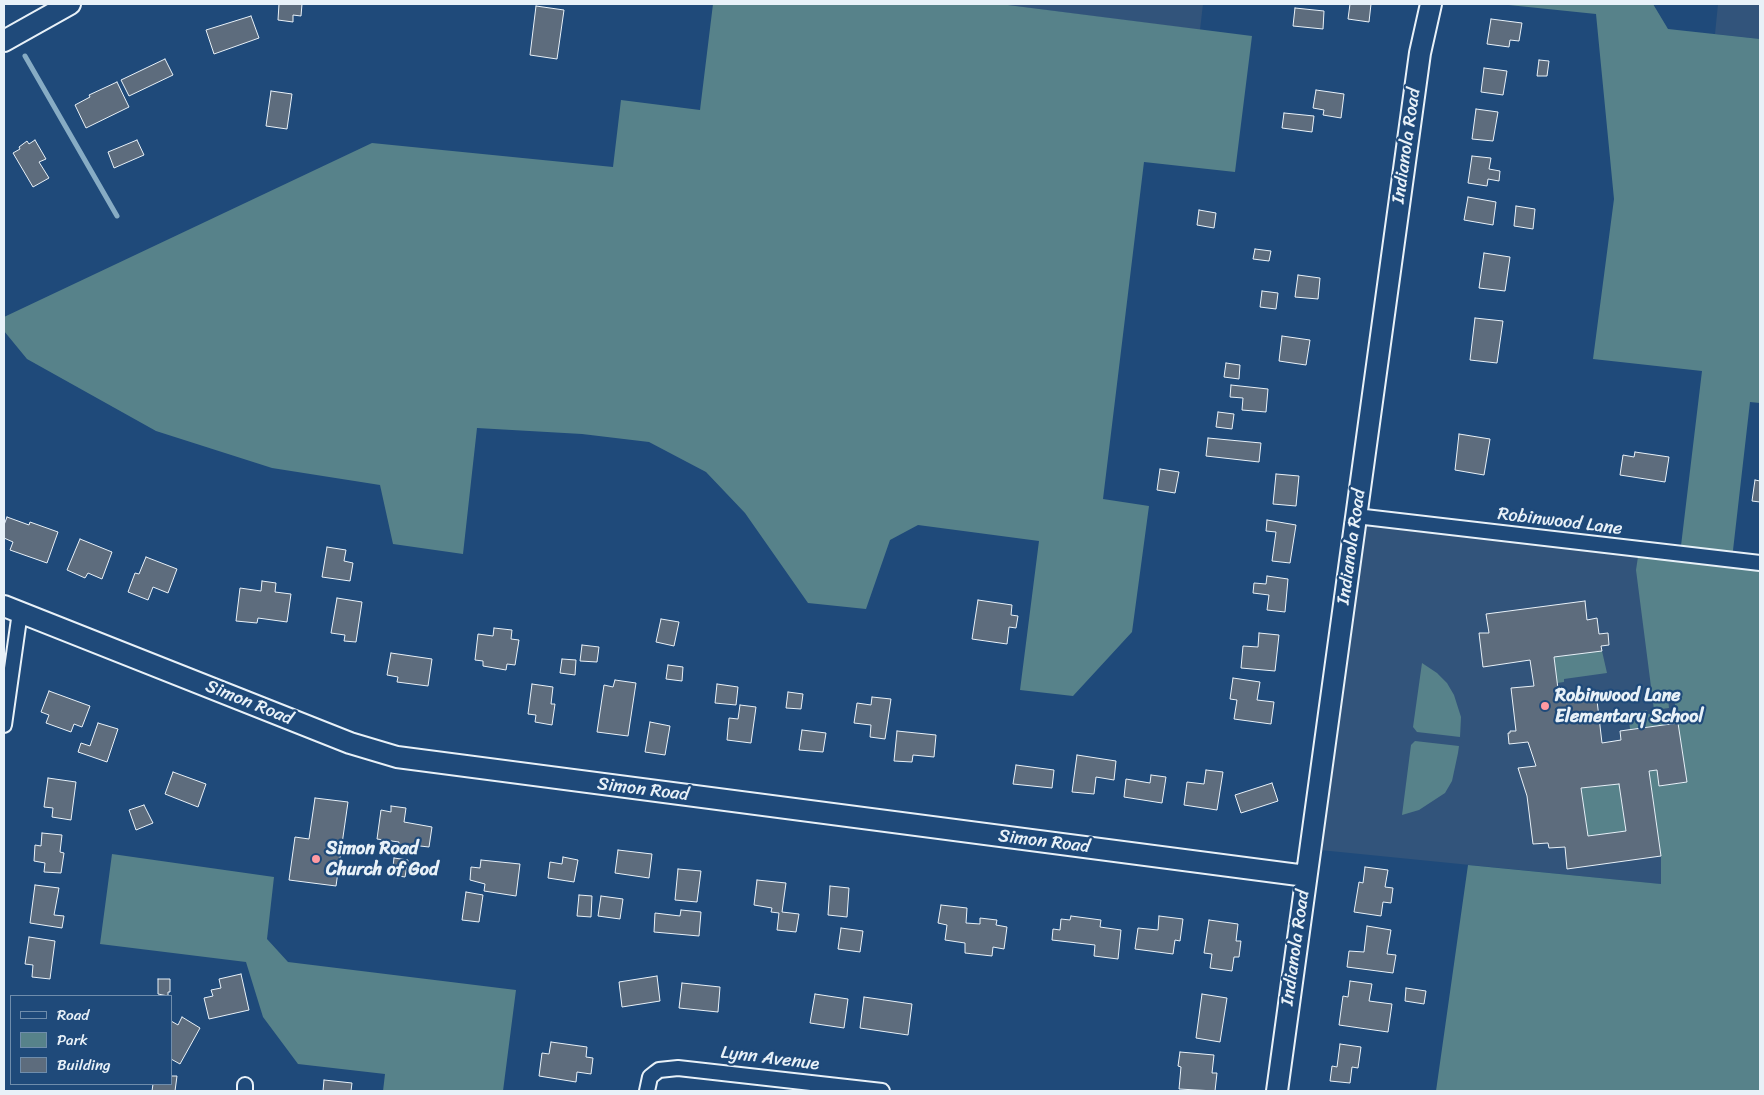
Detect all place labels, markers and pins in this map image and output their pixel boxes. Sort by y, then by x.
place label: Robinwood Lane Elementary School [1555,685,1704,728]
marker: Robinwood Lane Elementary School [1539,700,1551,712]
place label: Simon Road Church of God [326,838,438,881]
marker: Simon Road Church of God [310,853,322,865]

